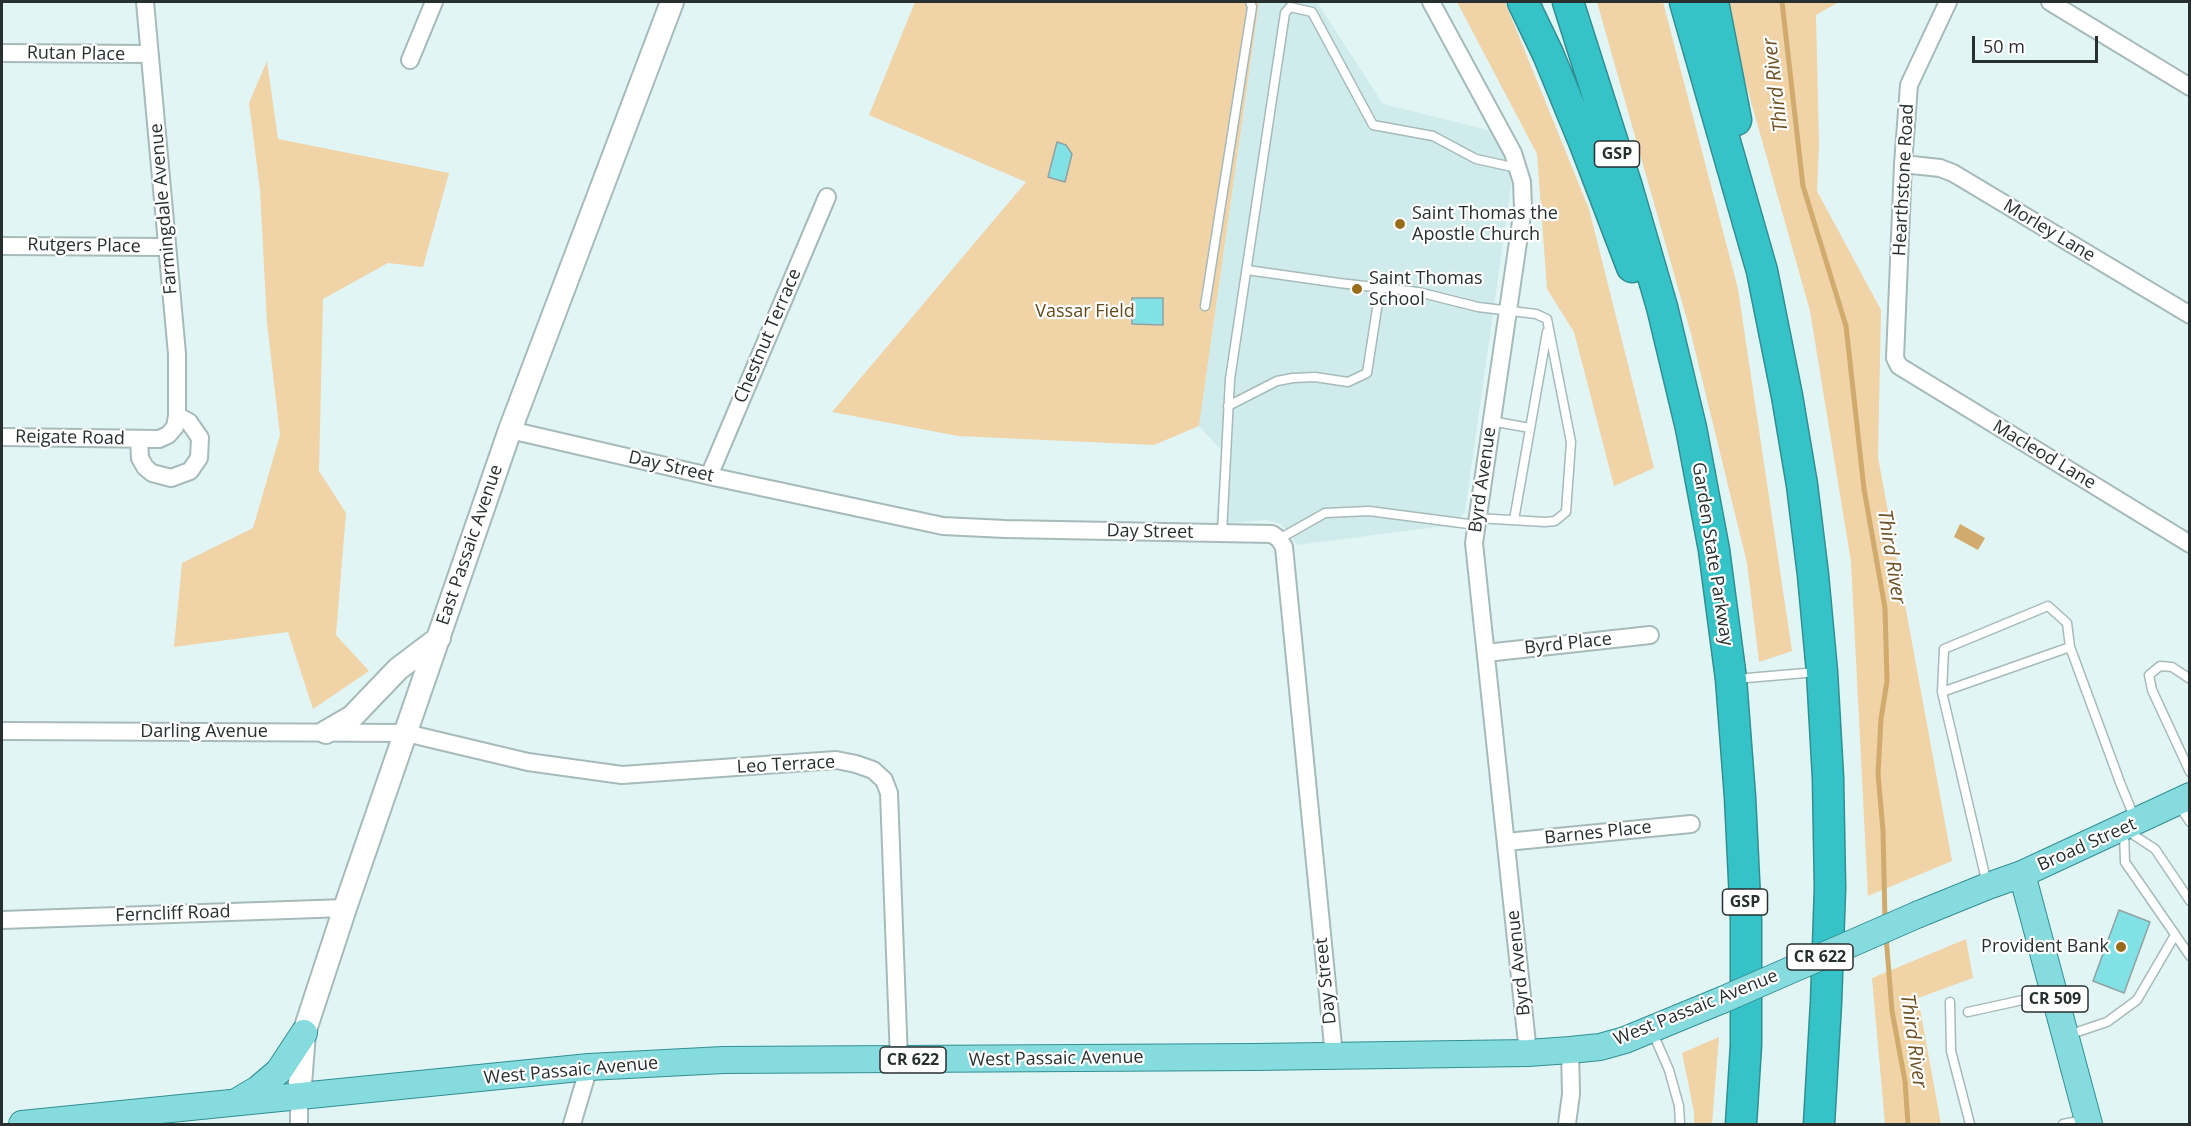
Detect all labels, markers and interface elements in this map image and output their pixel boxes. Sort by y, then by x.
scale bar [1975,24,2101,62]
text: 50 m [1983,34,2025,58]
water label: Third River [1758,37,1794,133]
street label: Rutan Place [27,42,125,66]
street label: Hearthstone Road [1889,103,1919,257]
street label: Farmingdale Avenue [146,123,182,295]
road number: GSP [1594,141,1640,167]
street label: Morley Lane [1999,195,2099,267]
place label: Saint Thomas the Apostle Church [1412,203,1558,246]
marker: Saint Thomas the Apostle Church [1393,217,1407,231]
street label: Rutgers Place [27,234,141,258]
street label: Chestnut Terrace [730,265,806,407]
place label: Saint Thomas School [1369,268,1483,310]
marker: Saint Thomas School [1350,282,1364,296]
park label: Vassar Field [1035,301,1135,323]
street label: Macleod Lane [1988,416,2100,494]
street label: Reigate Road [15,426,125,450]
street label: Byrd Avenue [1465,426,1501,534]
street label: Day Street [626,447,716,487]
street label: Garden State Parkway [1687,461,1737,647]
street label: East Passaic Avenue [432,462,508,628]
water label: Third River [1872,508,1910,606]
street label: Day Street [1106,520,1194,544]
street label: Byrd Place [1523,629,1613,659]
street label: Darling Avenue [140,721,268,743]
street label: Leo Terrace [736,752,836,778]
street label: Broad Street [2034,814,2140,876]
street label: Barnes Place [1543,817,1653,849]
road number: GSP [1722,889,1768,915]
street label: Ferncliff Road [115,901,231,927]
street label: Byrd Avenue [1503,909,1535,1017]
place label: Provident Bank [1981,936,2109,958]
street label: Day Street [1311,937,1341,1025]
marker: Provident Bank [2114,940,2128,954]
road number: CR 622 [1787,944,1853,970]
street label: West Passaic Avenue [1611,965,1781,1051]
road number: CR 509 [2022,986,2088,1012]
water label: Third River [1895,992,1931,1090]
road number: CR 622 [880,1047,946,1073]
street label: West Passaic Avenue [968,1047,1144,1071]
street label: West Passaic Avenue [483,1053,659,1089]

